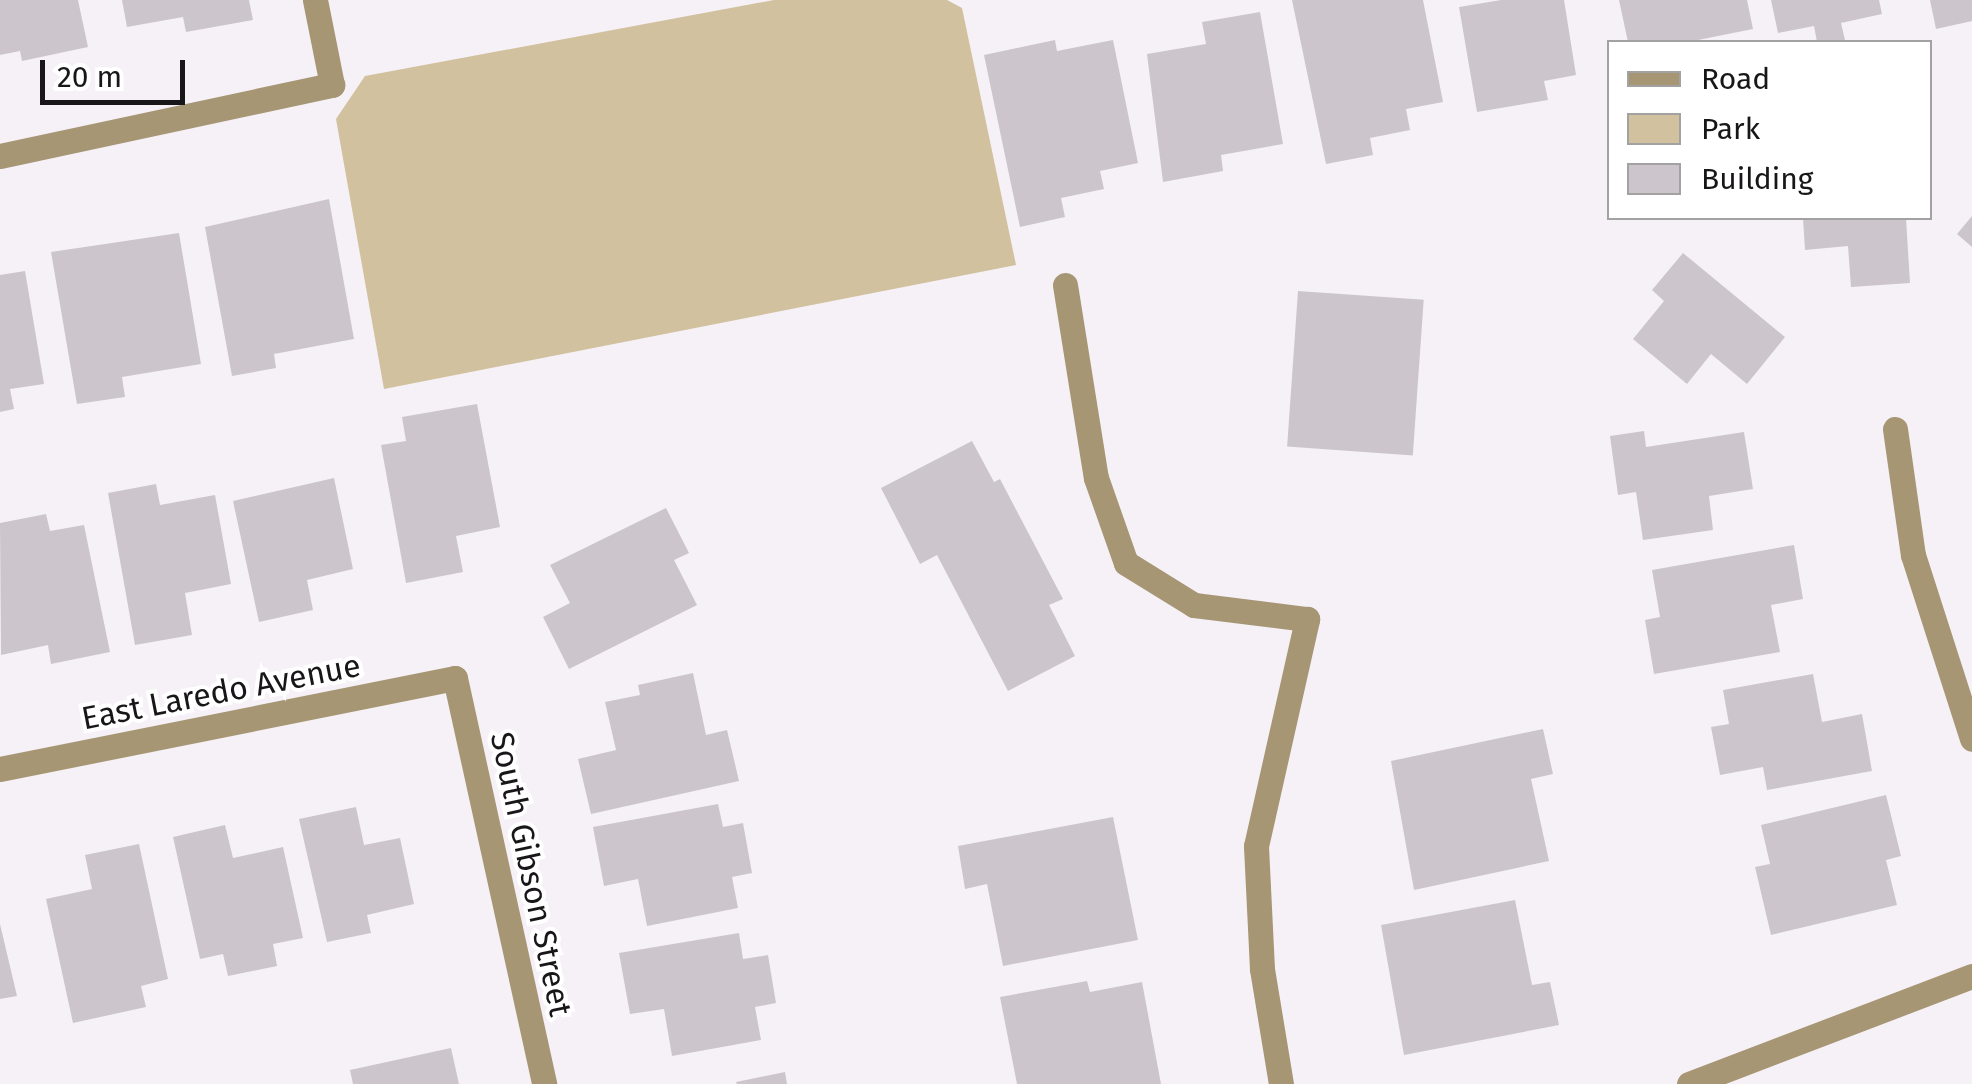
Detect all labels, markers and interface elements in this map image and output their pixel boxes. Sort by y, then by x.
scale bar [45,40,190,102]
legend [1607,40,1932,220]
text: 20 m [57,59,122,95]
text: Road [1701,61,1770,97]
text: Park [1701,111,1760,147]
text: Building [1701,161,1813,197]
street label: East Laredo Avenue [78,646,364,738]
street label: South Gibson Street [482,728,580,1020]

